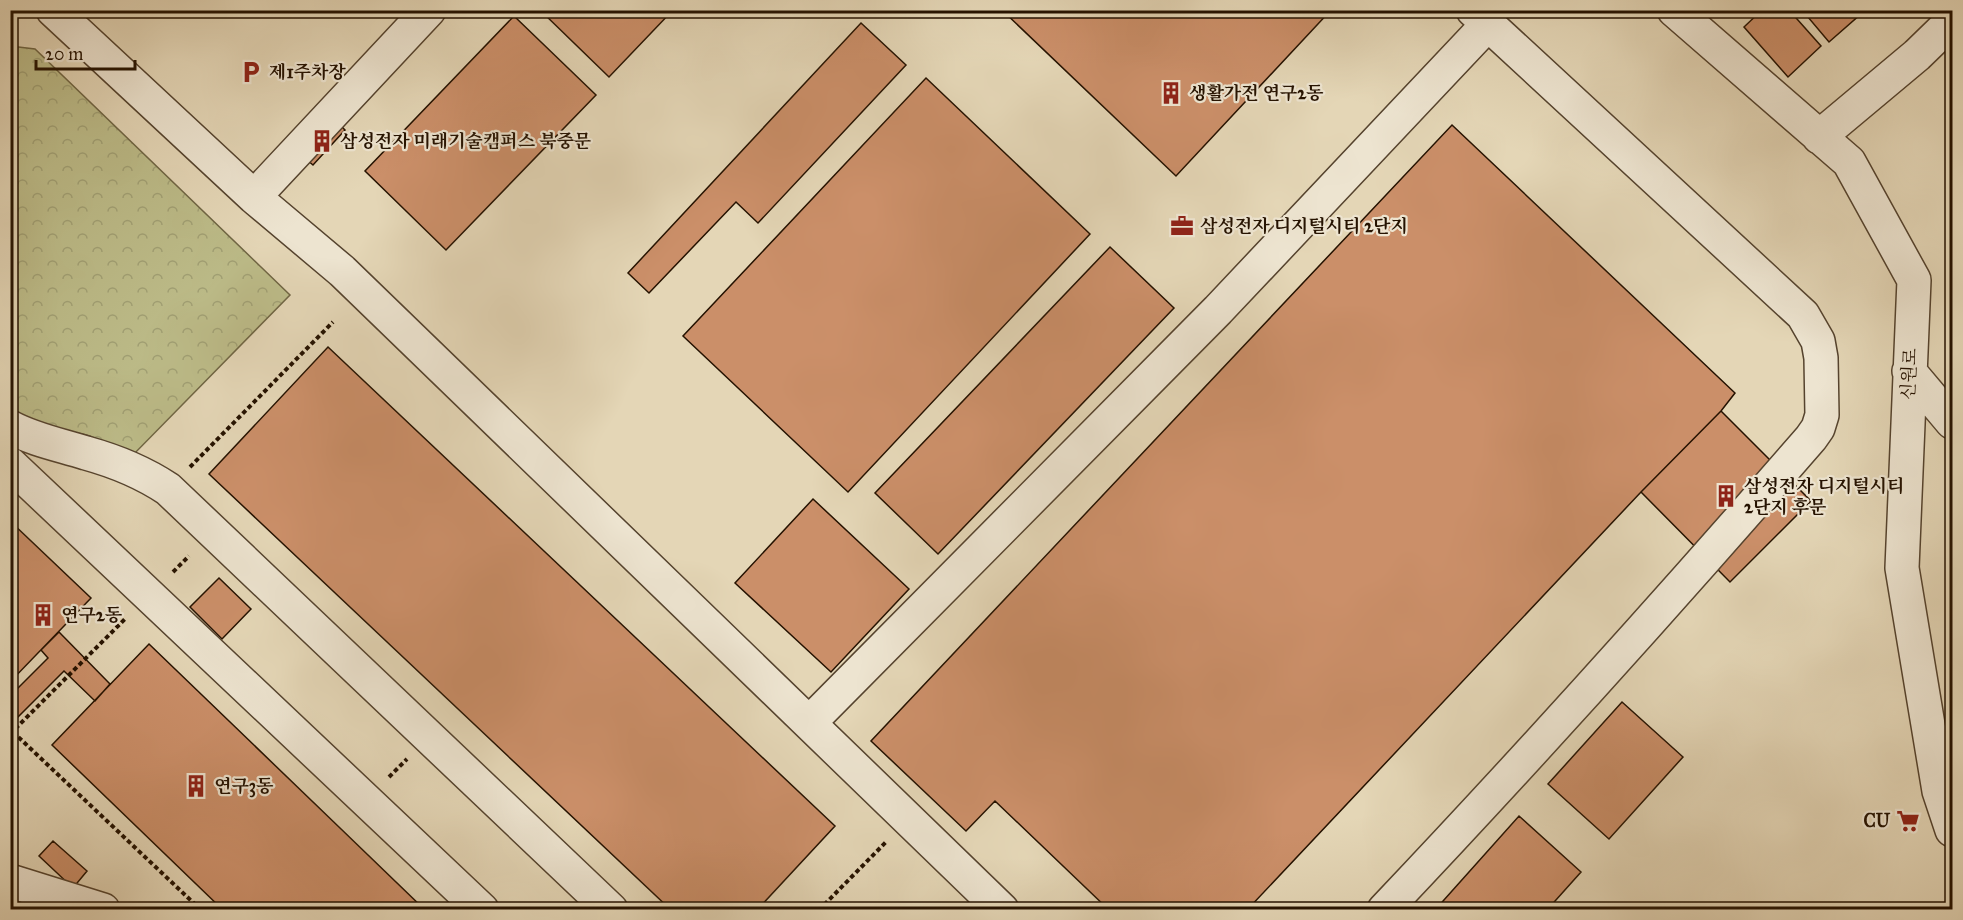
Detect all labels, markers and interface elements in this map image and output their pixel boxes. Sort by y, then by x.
scale bar [36,33,135,71]
text: 20 m [45,43,83,65]
parking icon: 제1주차장 [238,59,264,85]
place label: 제1주차장 [269,61,346,83]
building icon: 생활가전 연구2동 [1158,80,1184,106]
place label: 생활가전 연구2동 [1189,82,1324,104]
building icon: 삼성전자 미래기술캠퍼스 북중문 [309,128,335,154]
place label: 삼성전자 미래기술캠퍼스 북중문 [340,130,592,152]
office icon: 삼성전자 디지털시티 2단지 [1169,213,1195,239]
place label: 삼성전자 디지털시티 2단지 [1200,215,1408,237]
street label: 신원로 [1897,347,1921,401]
place label: 삼성전자 디지털시티 2단지 후문 [1744,475,1904,518]
building icon: 삼성전자 디지털시티 2단지 후문 [1713,483,1739,509]
building icon: 연구2동 [30,602,56,628]
place label: 연구2동 [61,604,123,626]
building icon: 연구3동 [183,773,209,799]
place label: 연구3동 [214,775,274,798]
supermarket icon: CU [1895,808,1921,834]
place label: CU [1864,810,1891,832]

